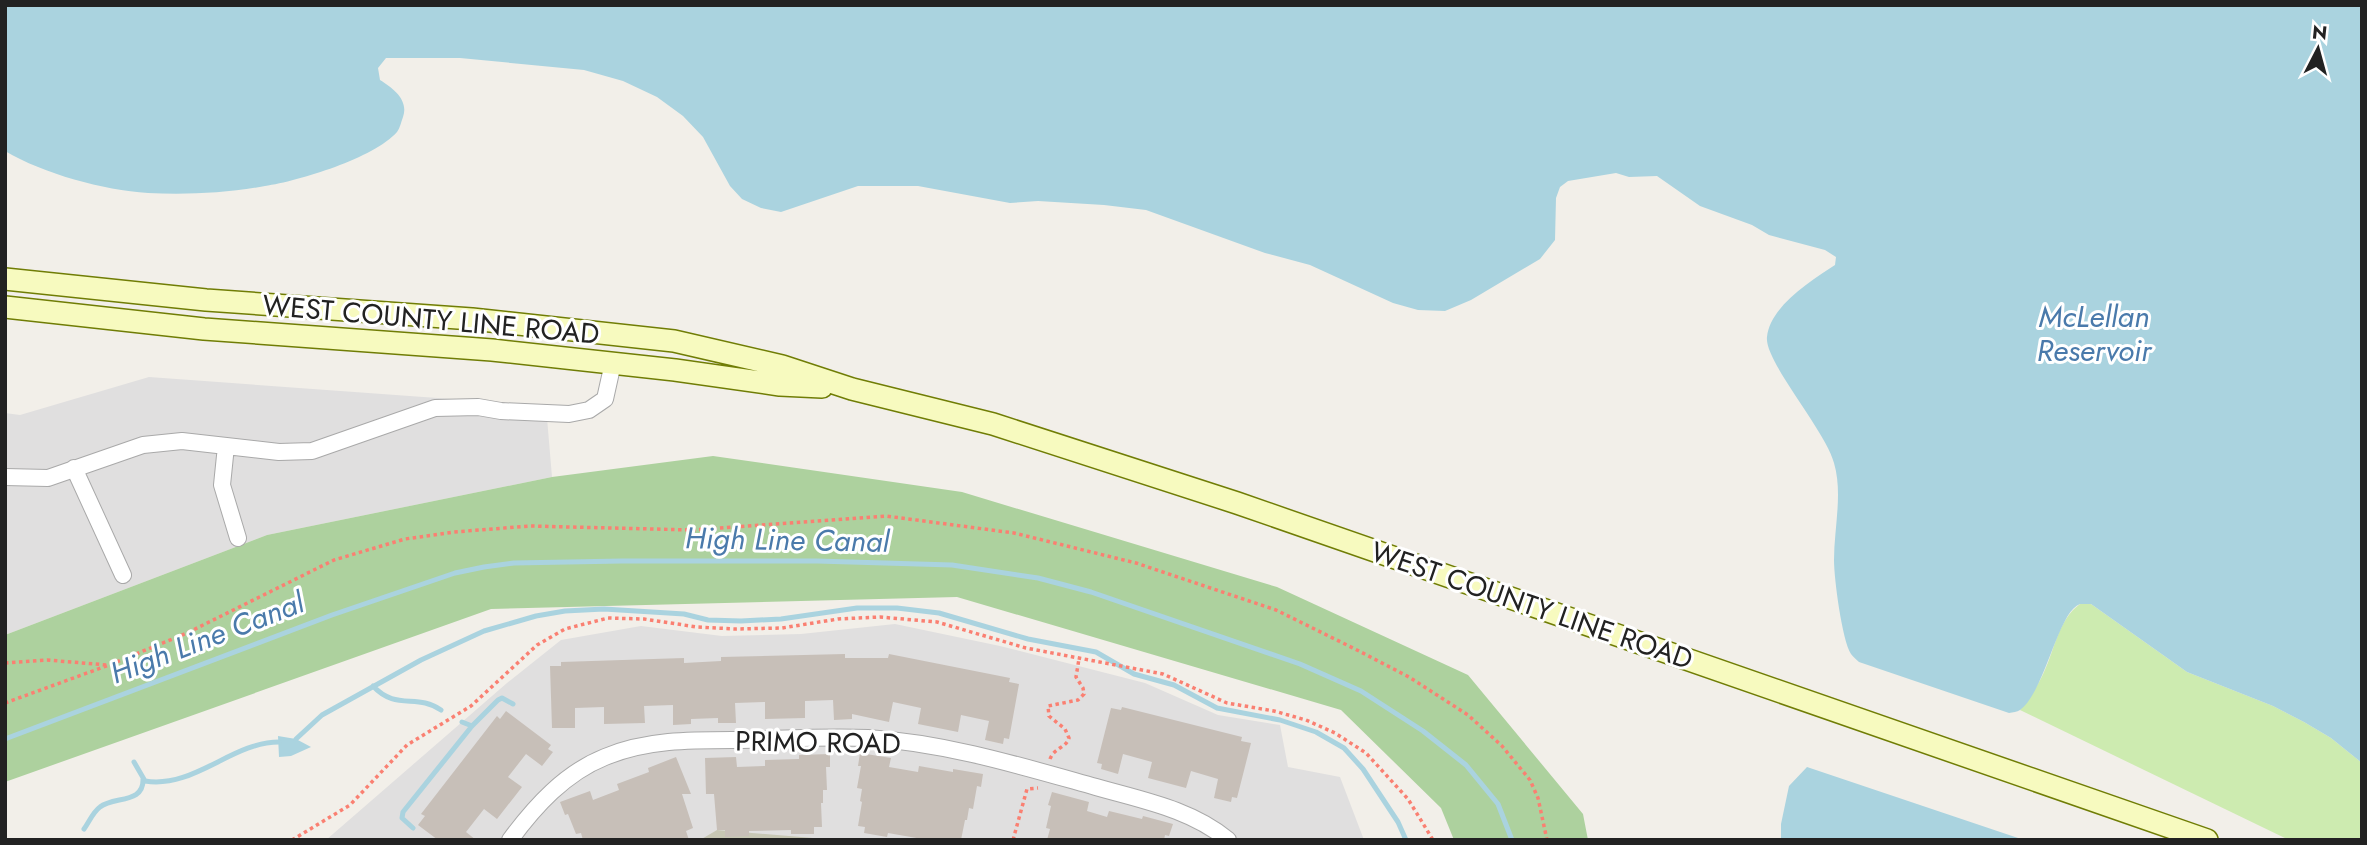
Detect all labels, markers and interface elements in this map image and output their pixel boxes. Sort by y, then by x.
north arrow [2283,14,2353,84]
text: N [2311,18,2329,47]
street label: WEST COUNTY LINE ROAD [261,284,601,355]
water label: McLellan Reservoir [2037,295,2153,372]
water label: High Line Canal [684,516,891,563]
street label: WEST COUNTY LINE ROAD [1365,531,1698,680]
water label: High Line Canal [104,580,311,694]
street label: PRIMO ROAD [735,721,901,764]

